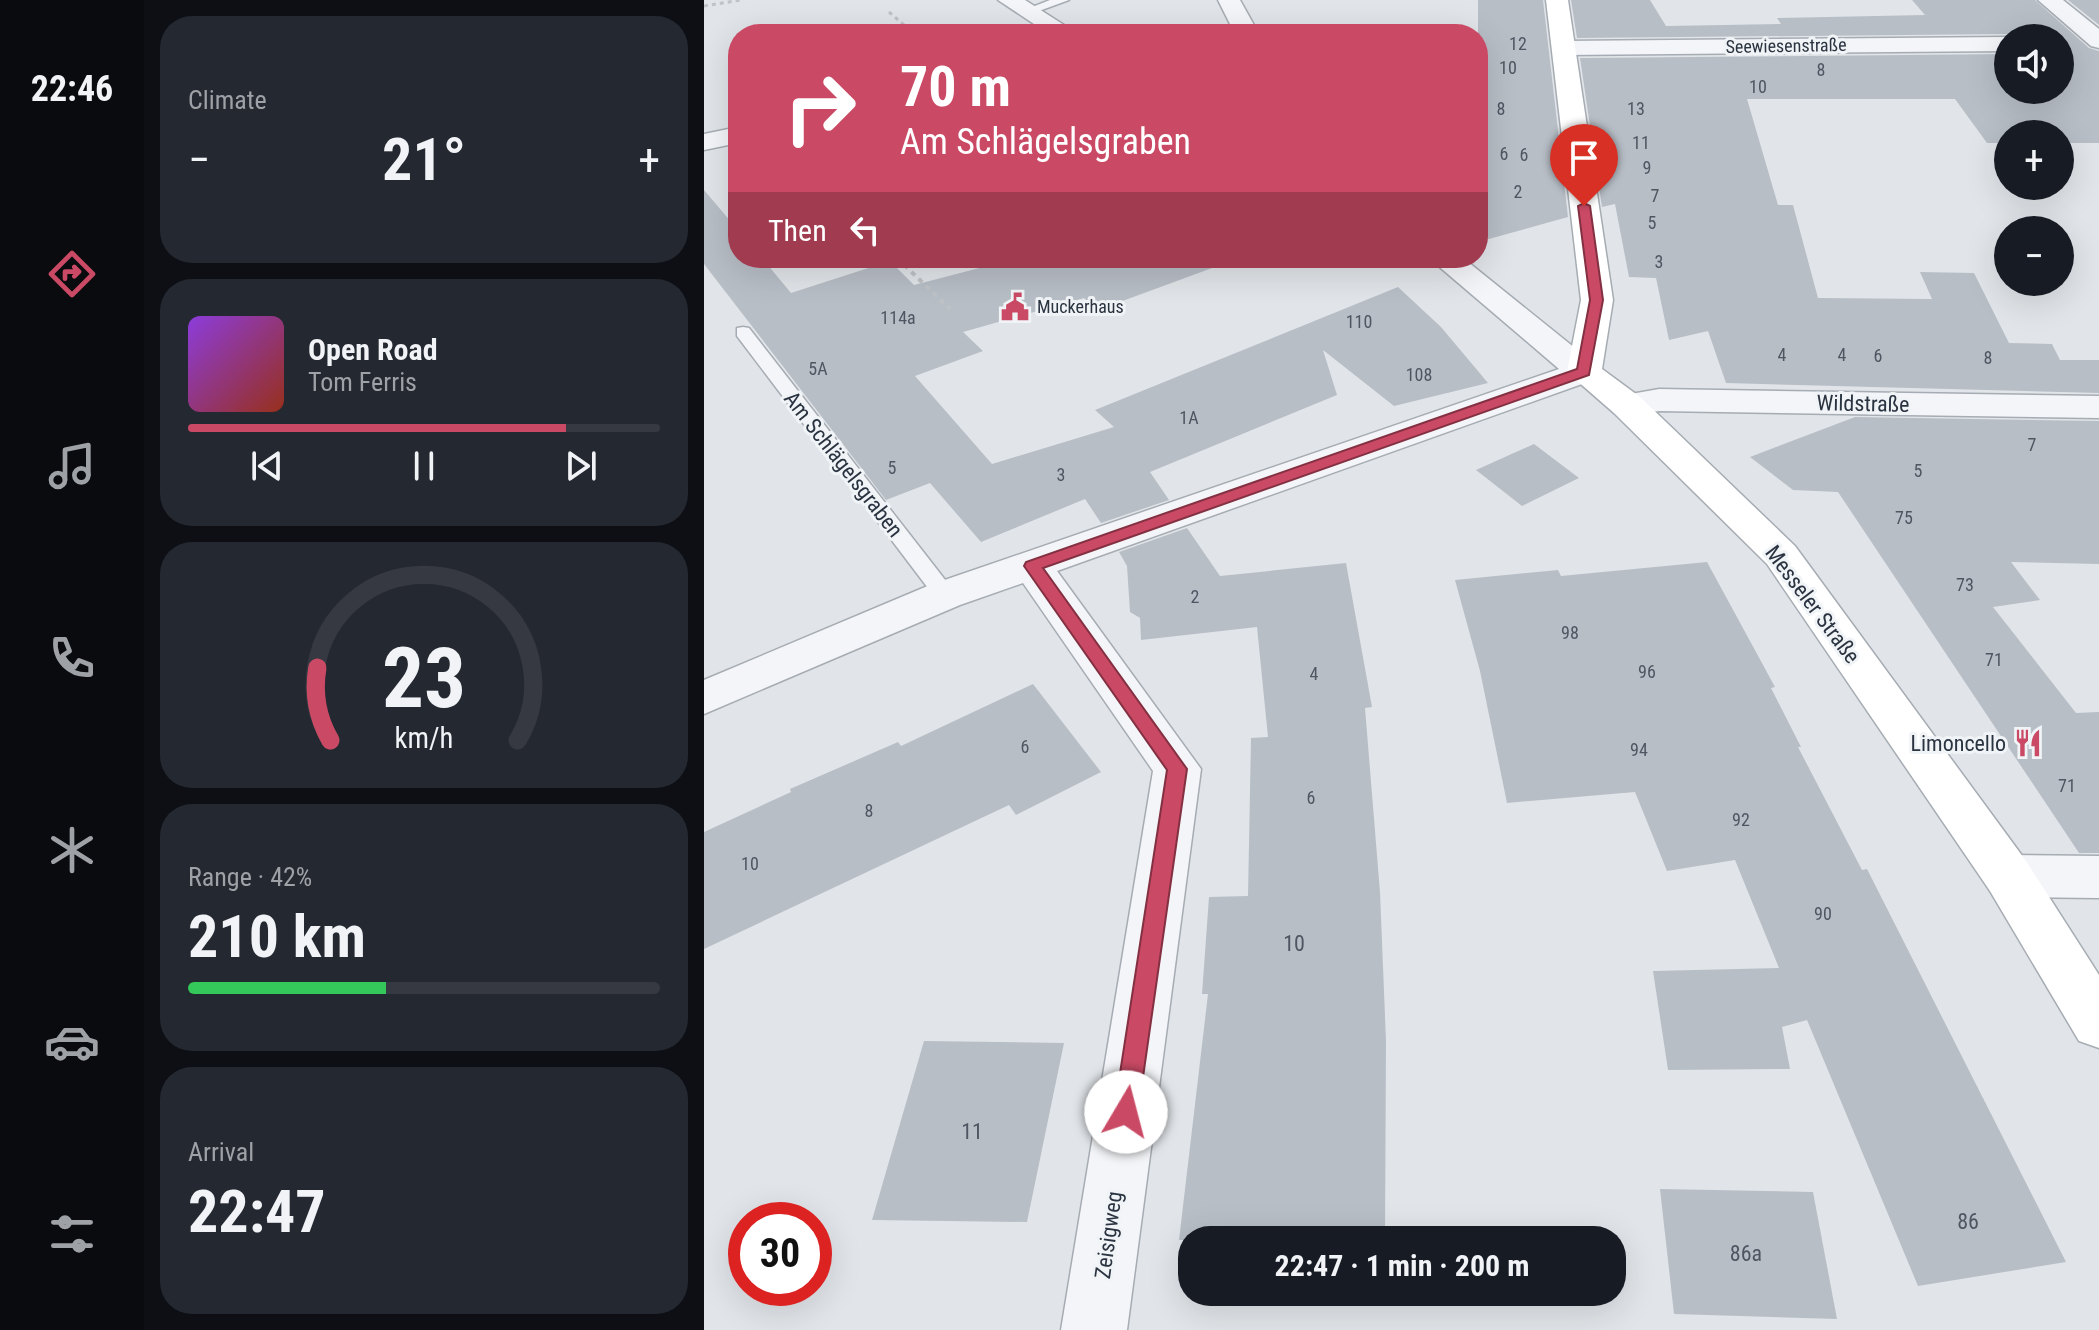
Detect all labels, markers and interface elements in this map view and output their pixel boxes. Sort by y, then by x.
map controls [1994,24,2074,296]
button: sound [1994,24,2074,104]
house number: 12 [1509,33,1527,54]
street label: Seewiesenstraße [1725,34,1847,57]
text: 70 m [900,54,1011,120]
icon: right [768,56,872,160]
house number: 10 [1499,57,1517,78]
house number: 8 [1817,59,1825,80]
text: 22:46 [31,68,113,110]
house number: 10 [1749,76,1767,97]
text: Climate [188,85,267,115]
house number: 8 [1497,98,1505,119]
house number: 13 [1627,98,1645,119]
button: + [1994,120,2074,200]
text: Am Schlägelsgraben [900,121,1191,163]
text: 21° [382,124,466,195]
pin [1550,124,1618,206]
house number: 11 [1632,132,1650,153]
text: − [188,134,210,186]
text: + [638,134,660,186]
icon: arrive [1562,136,1606,180]
house number: 6 [1500,143,1508,164]
house number: 6 [1520,144,1528,165]
house number: 9 [1643,157,1651,178]
house number: 2 [1514,181,1523,202]
house number: 7 [1651,185,1660,206]
icon: left [843,208,887,252]
house number: 5 [1648,212,1657,233]
text: Then [768,213,827,248]
button: − [1994,216,2074,296]
icon: directions [44,246,100,302]
house number: 3 [1655,251,1663,272]
public building icon: Muckerhaus [1000,292,1030,322]
place label: Muckerhaus [1037,296,1124,317]
house number: 114a [880,307,916,328]
house number: 110 [1346,311,1372,332]
text: Open Road [308,332,438,367]
house number: 4 [1778,344,1787,365]
house number: 4 [1838,344,1847,365]
house number: 6 [1874,345,1882,366]
house number: 8 [1984,347,1992,368]
house number: 5A [808,358,828,379]
house number: 108 [1406,364,1432,385]
text: Tom Ferris [308,367,417,397]
street label: Am Schlägelsgraben [779,387,908,542]
street label: Wildstraße [1816,390,1910,417]
house number: 1A [1179,407,1199,428]
house number: 7 [2028,434,2037,455]
icon: music [44,438,100,494]
icon: previous [245,444,289,488]
icon: pause [402,444,446,488]
icon: next [559,444,603,488]
house number: 5 [888,457,897,478]
house number: 5 [1914,460,1923,481]
house number: 3 [1057,464,1065,485]
house number: 75 [1895,507,1913,528]
street label: Messeler Straße [1760,540,1865,668]
house number: 73 [1956,574,1974,595]
house number: 2 [1191,586,1200,607]
house number: 98 [1561,622,1579,643]
icon: phone [44,630,100,686]
text: 23 [382,630,466,727]
house number: 71 [1985,649,2003,670]
house number: 96 [1638,661,1656,682]
house number: 4 [1310,663,1319,684]
text: km/h [395,721,453,755]
restaurant icon: Limoncello [2013,728,2043,758]
place label: Limoncello [1911,731,2006,756]
house number: 6 [1021,736,1029,757]
house number: 94 [1630,739,1648,760]
house number: 71 [2058,775,2076,796]
house number: 6 [1307,787,1315,808]
house number: 8 [865,800,873,821]
house number: 92 [1732,809,1750,830]
icon: climate [44,822,100,878]
house number: 10 [741,853,759,874]
text: Range · 42% [188,862,312,892]
text: 210 km [188,901,366,972]
house number: 90 [1814,903,1832,924]
house number: 10 [1283,931,1305,956]
icon: car [44,1014,100,1070]
position arrow [1084,1070,1168,1154]
house number: 11 [961,1119,983,1144]
text: Arrival [188,1137,254,1167]
text: 22:47 [188,1176,326,1247]
street label: Zeisigweg [1090,1190,1127,1280]
speed limit sign: 30 [728,1202,832,1306]
icon: filters [44,1206,100,1262]
house number: 86 [1957,1209,1979,1234]
house number: 86a [1730,1241,1762,1266]
text: 22:47 · 1 min · 200 m [1275,1248,1529,1283]

